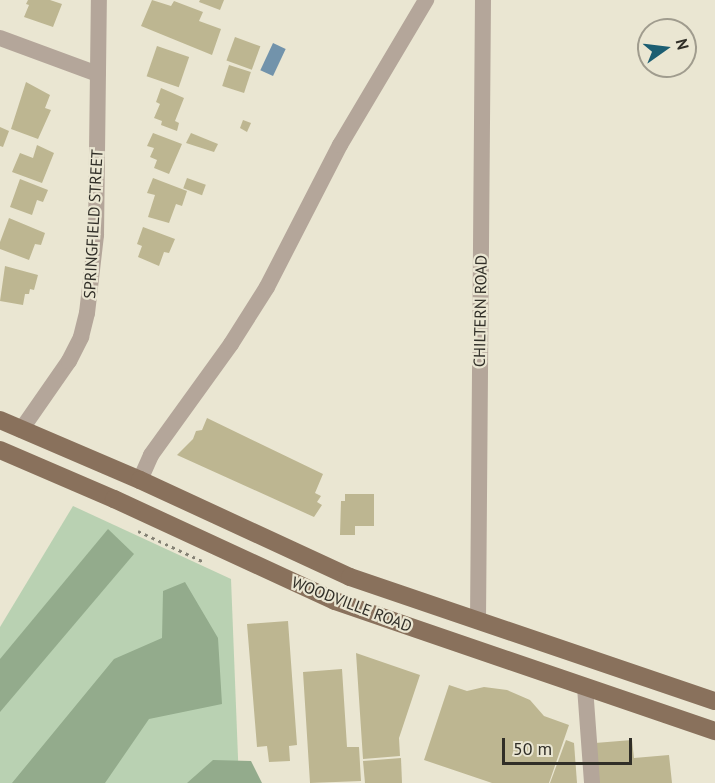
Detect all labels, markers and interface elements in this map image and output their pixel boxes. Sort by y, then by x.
north arrow [637,18,697,78]
text: N [672,37,693,52]
street label: SPRINGFIELD STREET [79,149,107,299]
street label: CHILTERN ROAD [469,255,491,367]
street label: WOODVILLE ROAD [289,572,415,636]
scale bar [505,726,636,764]
text: 50 m [513,737,552,760]

